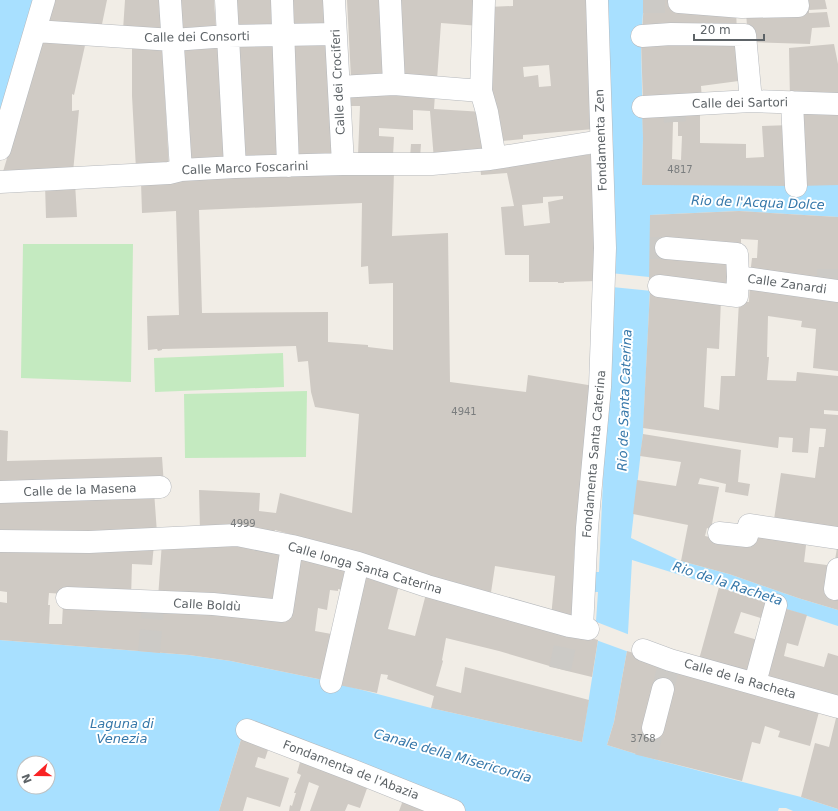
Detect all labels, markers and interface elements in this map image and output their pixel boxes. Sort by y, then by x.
scale bar [694,16,764,42]
text: 20 m [700,23,731,37]
street label: Calle dei Consorti [144,29,250,45]
street label: Calle dei Crociferi [328,29,348,135]
street label: Fondamenta Zen [592,89,610,191]
street label: Calle dei Sartori [692,95,788,111]
street label: Calle Marco Foscarini [181,159,309,177]
house number: 4817 [667,164,693,175]
water label: Rio de l'Acqua Dolce [691,193,825,212]
street label: Calle Zanardi [747,272,827,296]
water label: Rio de Santa Caterina [615,329,634,471]
street label: Fondamenta Santa Caterina [580,369,608,539]
house number: 4941 [451,406,477,417]
street label: Calle de la Masena [23,481,137,499]
house number: 4999 [230,518,256,529]
street label: Calle longa Santa Caterina [286,539,444,597]
water label: Rio de la Racheta [671,559,785,608]
street label: Calle Boldù [173,596,241,614]
street label: Calle de la Racheta [682,656,798,702]
water label: Laguna di Venezia [90,716,154,746]
water label: Canale della Misericordia [372,726,533,785]
house number: 3768 [630,733,656,744]
street label: Fondamenta de l'Abazia [281,738,421,802]
north arrow [16,755,56,795]
text: N [19,772,35,785]

